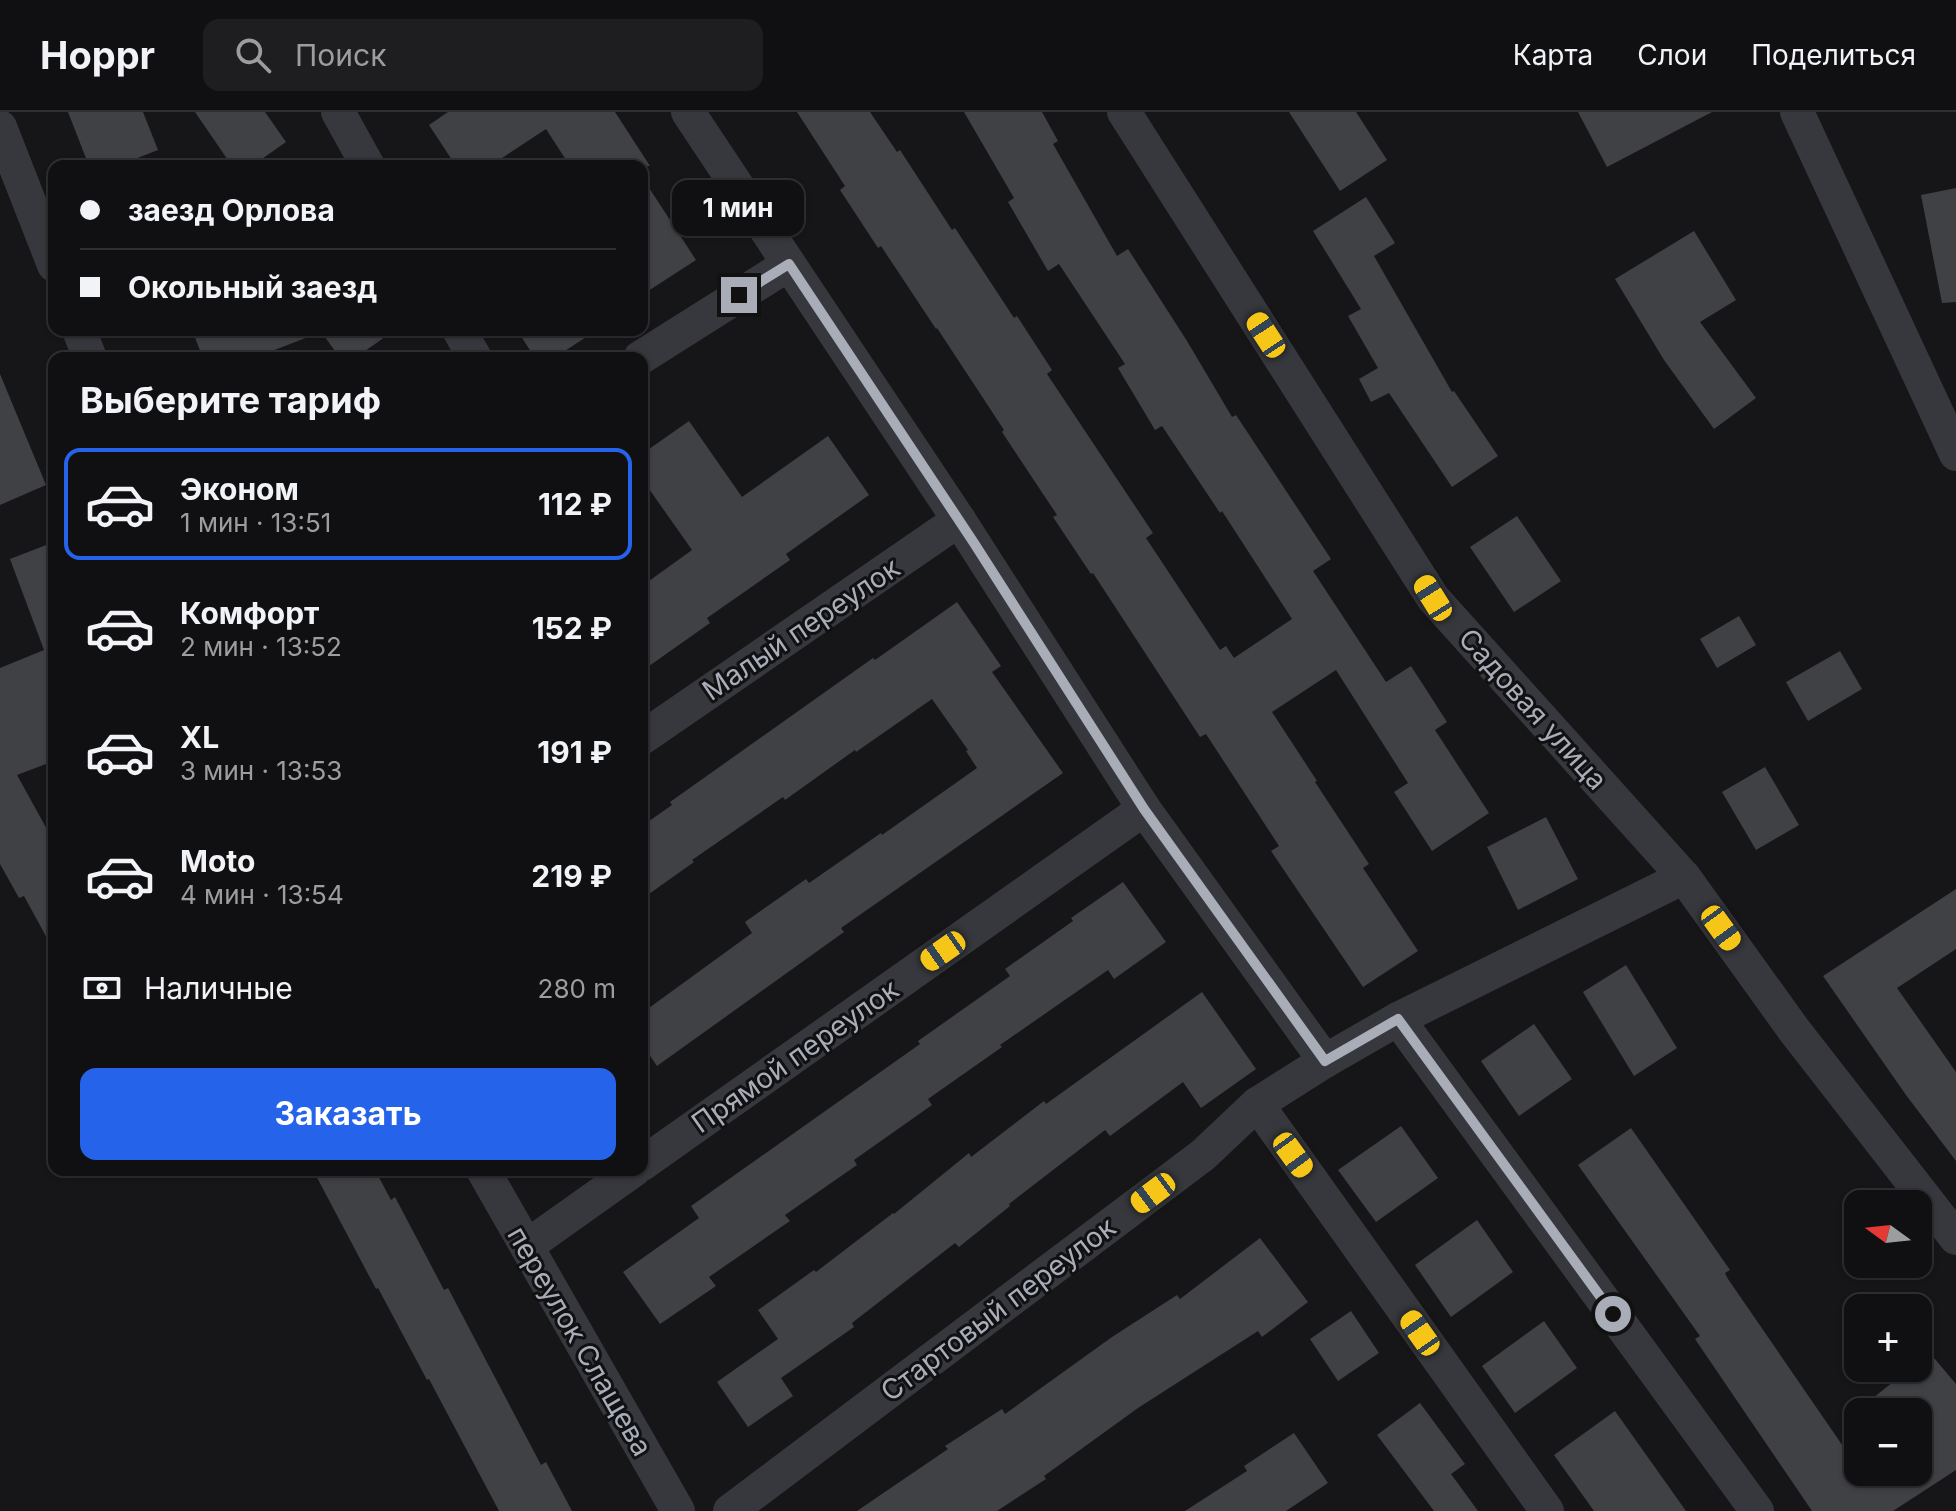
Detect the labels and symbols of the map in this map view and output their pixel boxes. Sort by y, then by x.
callout: 1 мин [673,179,805,235]
route end [721,277,757,313]
car [1243,308,1289,362]
street label: Малый переулок [696,550,906,708]
car [1410,571,1456,625]
street label: Садовая улица [1452,621,1614,797]
car [1697,902,1745,954]
car [916,927,970,975]
street label: Прямой переулок [685,972,905,1140]
car [1269,1129,1317,1181]
car [1127,1169,1179,1217]
north arrow [1844,1190,1932,1278]
street label: Стартовый переулок [874,1210,1122,1408]
street label: переулок Слащева [500,1220,660,1462]
route start [1595,1296,1631,1332]
car [1396,1306,1444,1360]

